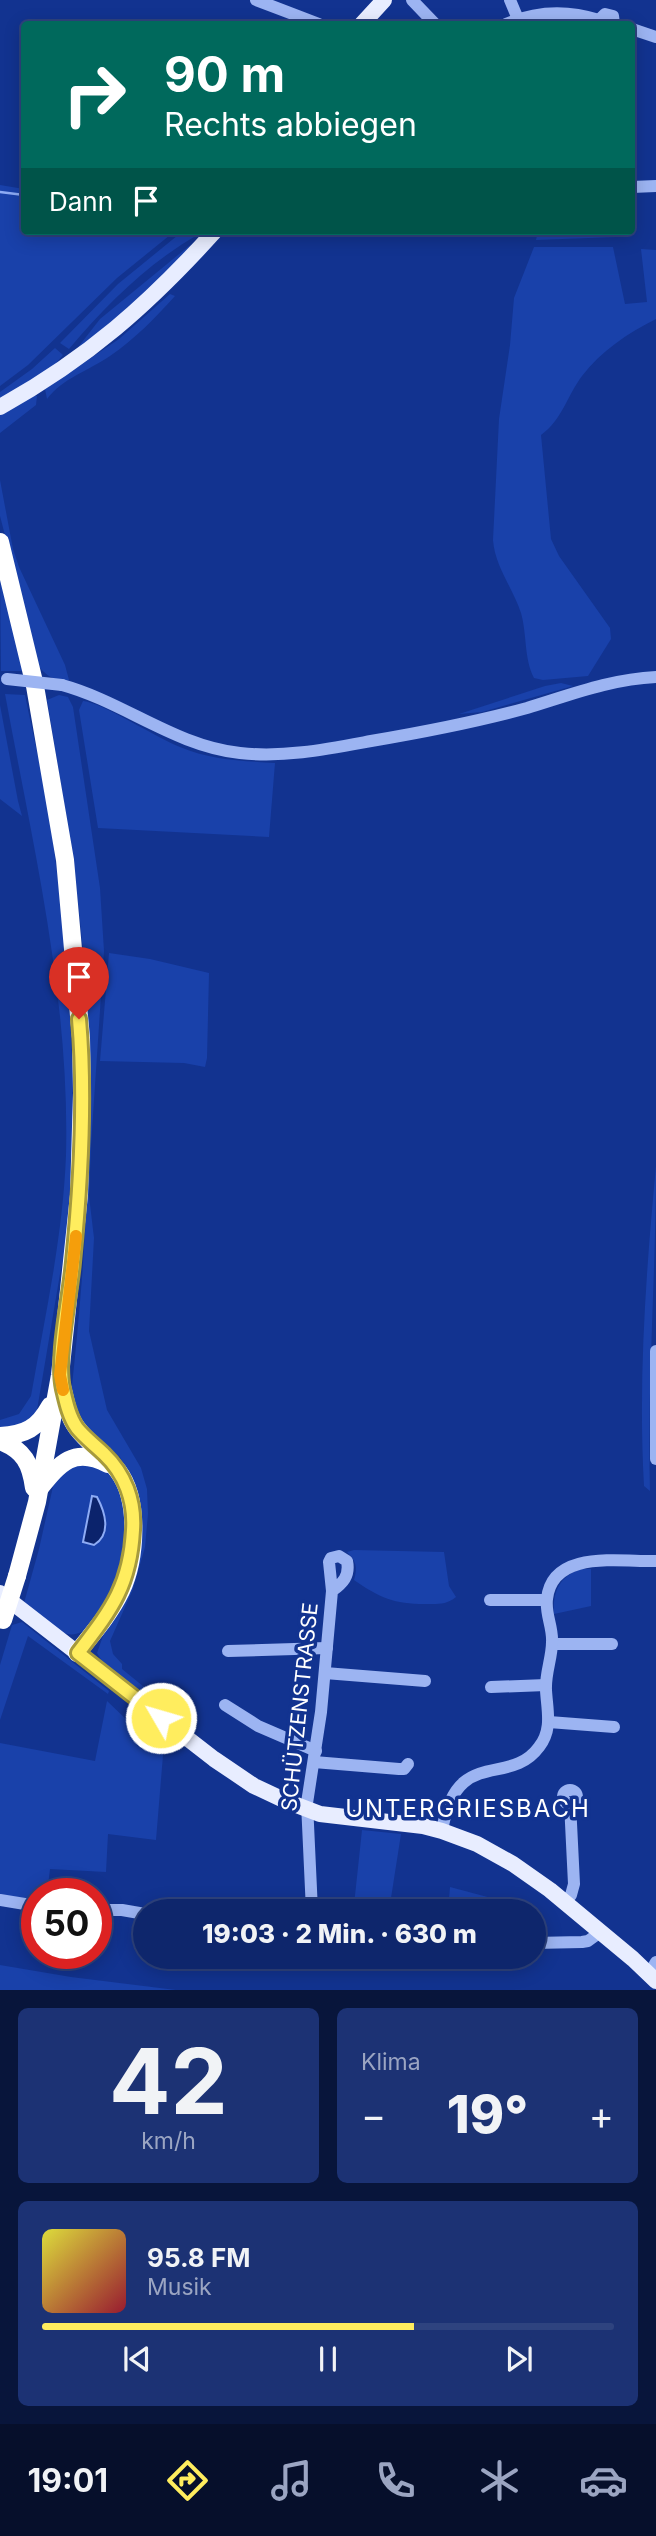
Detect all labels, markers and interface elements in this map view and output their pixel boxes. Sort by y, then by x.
text: 90 m [164,45,285,104]
icon: right [49,49,140,140]
text: Rechts abbiegen [164,105,417,144]
icon: arrive [127,182,165,220]
text: Dann [49,186,113,217]
pin [49,947,109,1019]
icon: arrive [60,958,98,996]
street label: SCHÜTZENSTRASSE [275,1601,323,1813]
position arrow [124,1681,198,1755]
district label: UNTERGRIESBACH [345,1794,591,1823]
speed limit sign: 50 [21,1878,112,1969]
text: 19:03 · 2 Min. · 630 m [202,1918,477,1949]
text: 42 [109,2026,228,2136]
text: Klima [361,2048,421,2076]
text: 19° [447,2083,528,2146]
text: − [361,2092,386,2138]
text: + [589,2092,614,2138]
text: km/h [141,2127,196,2155]
text: 95.8 FM [147,2242,250,2273]
text: Musik [147,2273,212,2301]
icon: previous [118,2340,156,2378]
icon: pause [309,2340,347,2378]
icon: next [500,2340,538,2378]
icon: directions [163,2456,212,2505]
icon: music [267,2456,316,2505]
icon: phone [371,2456,420,2505]
icon: climate [475,2456,524,2505]
icon: car [579,2456,628,2505]
text: 19:01 [28,2461,108,2500]

